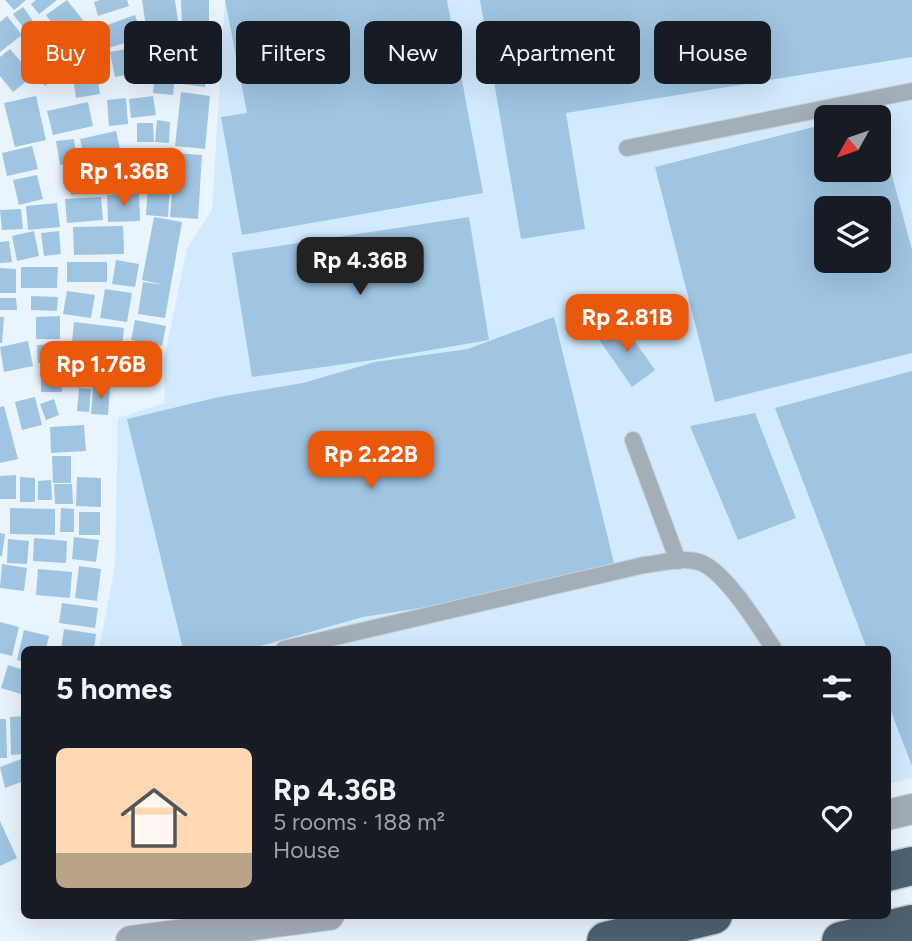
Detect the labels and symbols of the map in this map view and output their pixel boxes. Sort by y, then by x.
north arrow [814,105,891,182]
pin: Rp 1.36B [52,148,196,208]
pin: Rp 4.36B [288,238,432,297]
pin: Rp 2.81B [555,294,699,354]
pin: Rp 1.76B [29,342,173,401]
pin: Rp 2.22B [299,432,443,491]

